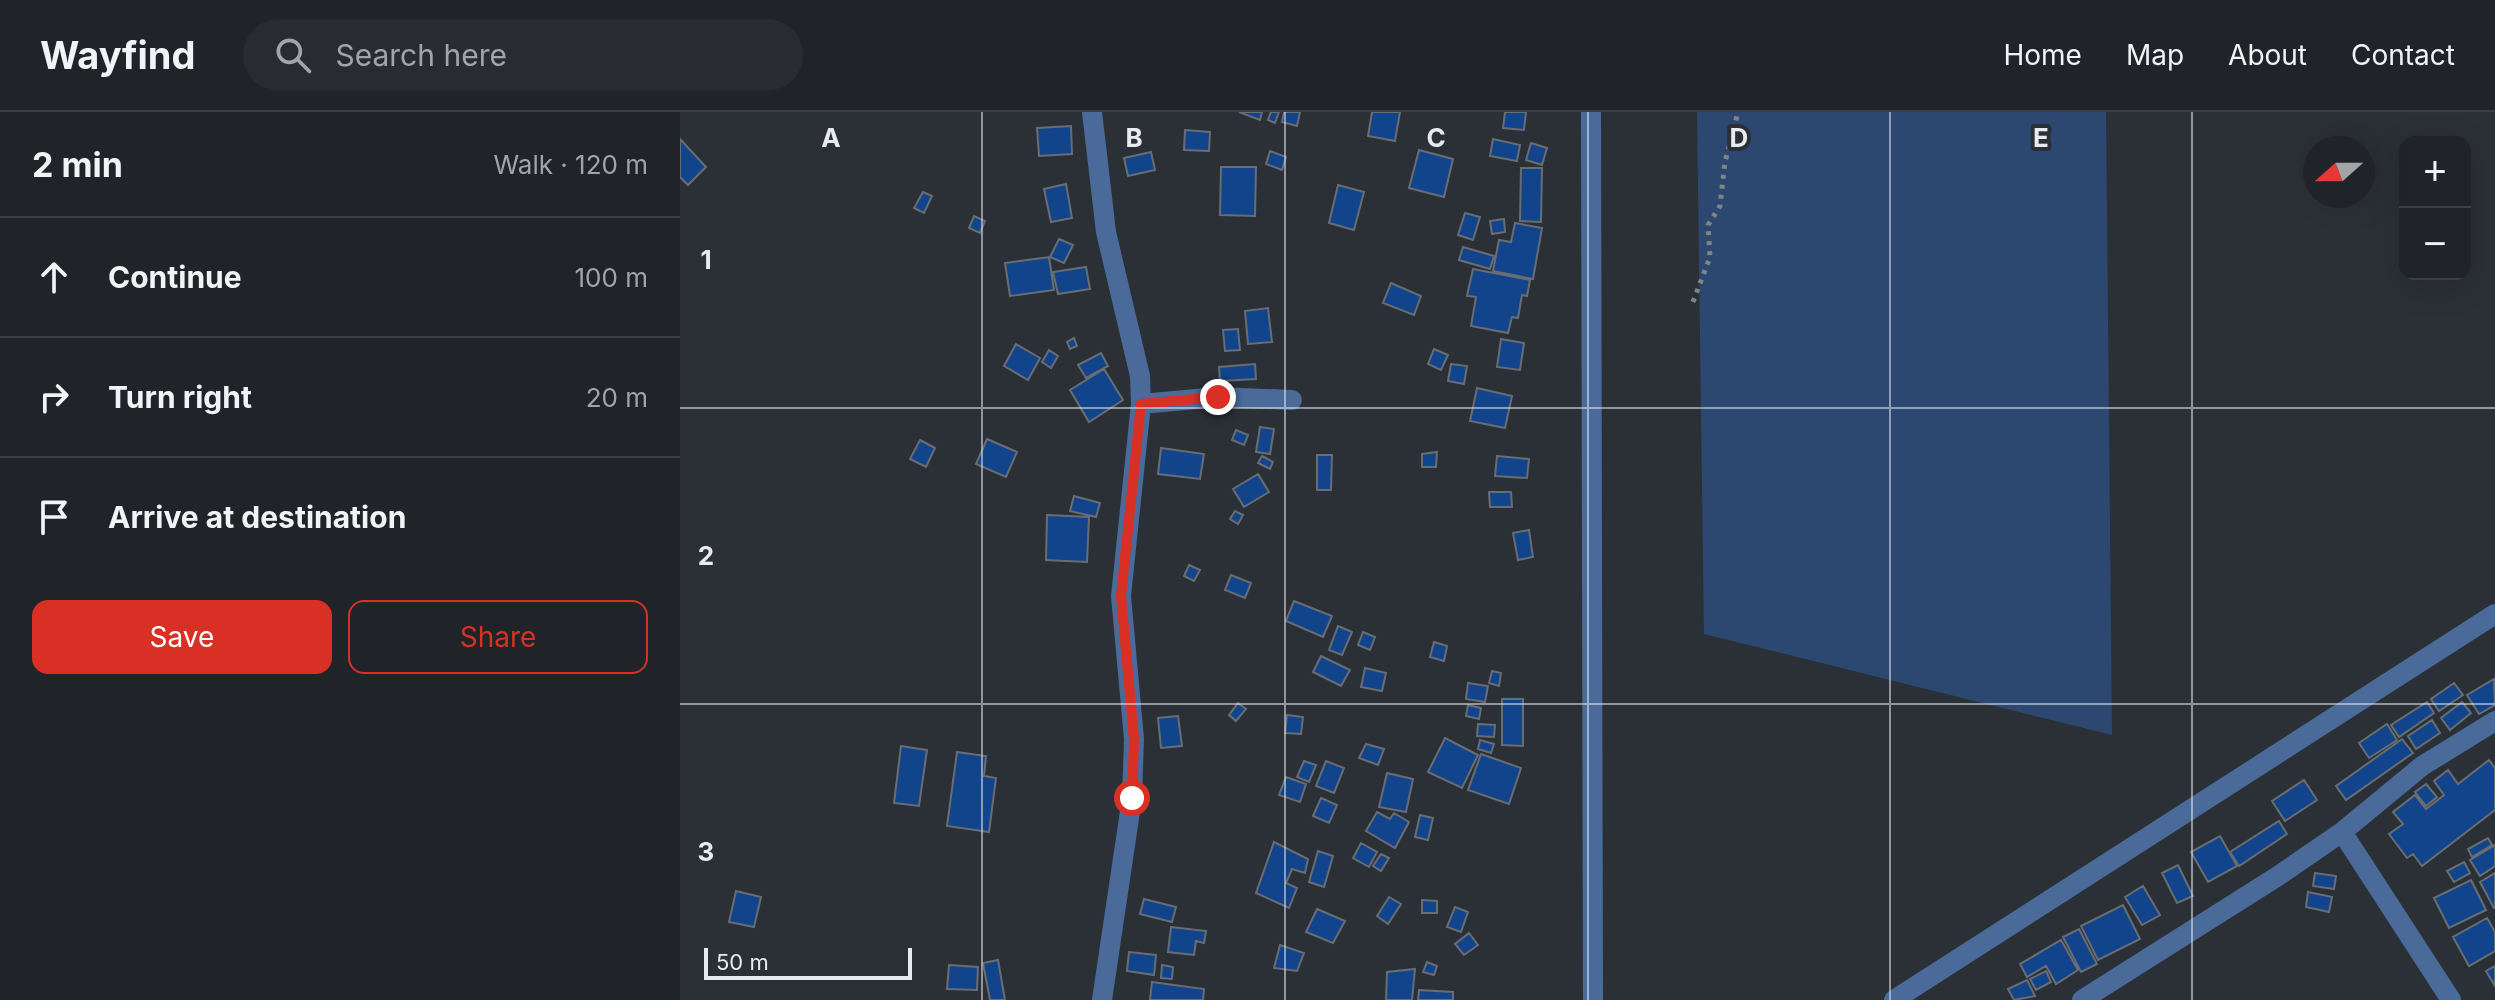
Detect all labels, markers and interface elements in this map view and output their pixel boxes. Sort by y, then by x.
search box [243,19,803,91]
text: Wayfind [40,32,195,78]
icon: search [271,33,315,77]
text: Search here [335,37,507,73]
text: Home [2003,38,2082,72]
text: Map [2126,38,2184,72]
text: About [2228,38,2307,72]
text: Contact [2351,38,2455,72]
text: A [821,122,841,153]
text: B [1125,122,1143,153]
text: C [1426,122,1446,153]
text: D [1730,122,1748,153]
text: E [2033,122,2049,153]
north arrow [2303,136,2375,208]
map controls [2399,136,2471,280]
button: + [2399,136,2471,208]
text: 2 min [32,144,123,185]
text: Walk · 120 m [493,149,648,180]
button: − [2399,208,2471,280]
text: 1 [700,244,712,275]
icon: ahead [32,255,76,299]
text: Continue [108,259,242,295]
text: 100 m [575,262,648,293]
icon: right [32,375,76,419]
text: Turn right [108,379,252,415]
route end [1200,379,1236,415]
text: 20 m [586,382,648,413]
icon: arrive [32,495,76,539]
text: Arrive at destination [108,499,406,535]
text: 2 [698,540,714,571]
button: Save [32,600,332,674]
button: Share [348,600,648,674]
route start [1114,780,1150,816]
text: 3 [698,836,714,867]
scale bar [704,944,912,980]
text: 50 m [716,949,769,975]

